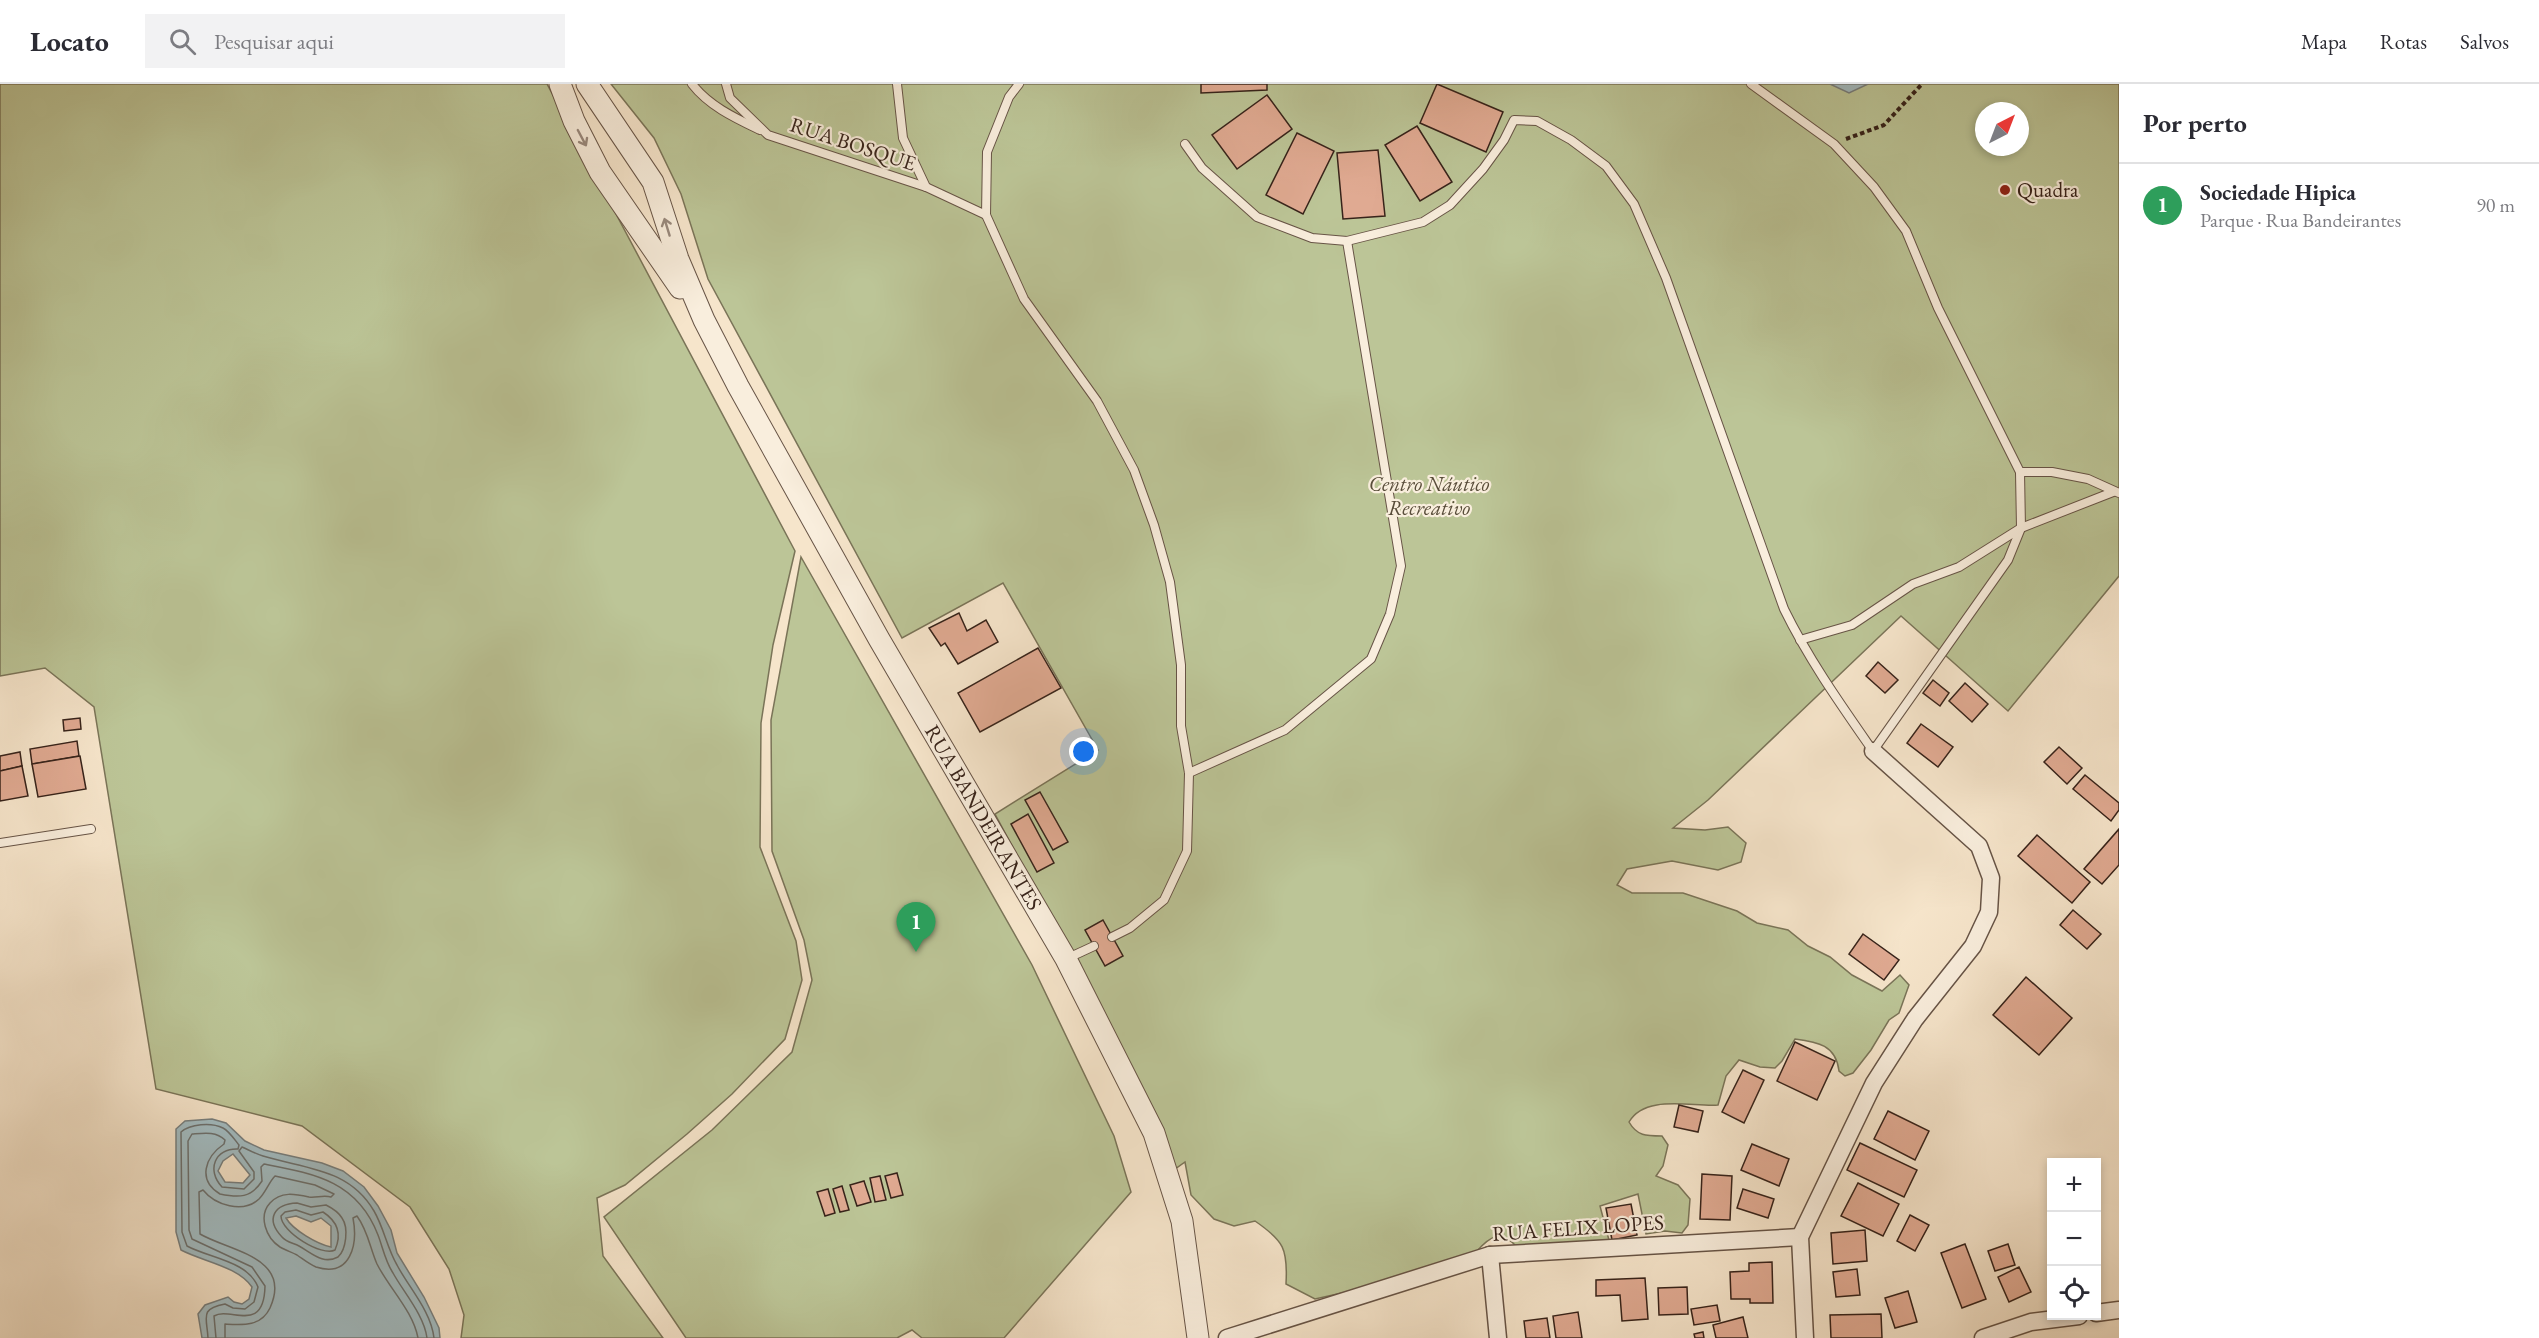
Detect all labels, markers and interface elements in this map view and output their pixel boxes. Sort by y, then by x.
search box [145,14,565,68]
text: Locato [30,23,109,59]
icon: search [166,25,199,58]
text: Pesquisar aqui [214,27,334,56]
text: Mapa [2301,28,2347,55]
text: Rotas [2380,28,2427,55]
text: Salvos [2460,28,2509,55]
north arrow [1975,102,2029,156]
text: Por perto [2143,106,2247,140]
street label: RUA BOSQUE [787,110,920,178]
one-way arrow [577,128,589,146]
place label: Quadra [2017,176,2079,204]
text: Sociedade Hipica [2200,178,2356,207]
marker: Quadra [1998,183,2012,197]
text: 1 [2157,192,2168,218]
text: 90 m [2476,192,2515,218]
text: Parque · Rua Bandeirantes [2200,207,2401,233]
one-way arrow [661,218,672,237]
park label: Centro Náutico Recreativo [1369,470,1489,521]
street label: RUA BANDEIRANTES [919,720,1048,915]
your location [1069,737,1098,766]
pin: 1 [896,902,936,952]
map controls [2047,1158,2101,1320]
button: + [2047,1158,2101,1212]
street label: RUA FELIX LOPES [1491,1208,1665,1247]
button: − [2047,1212,2101,1266]
button: locate [2047,1266,2101,1320]

